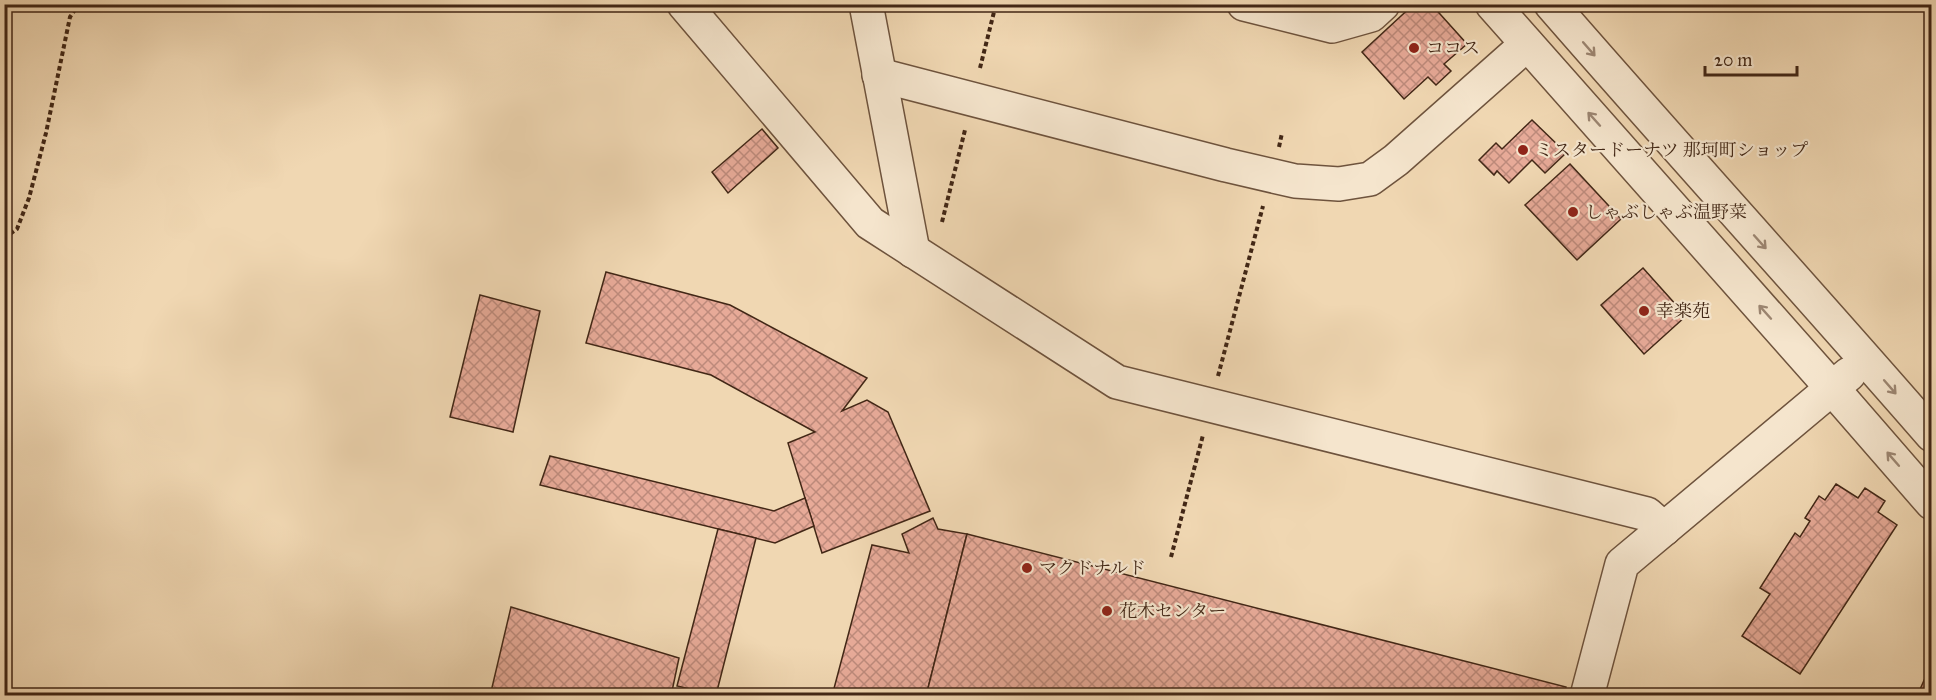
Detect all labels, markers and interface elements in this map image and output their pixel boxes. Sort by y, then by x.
place label: ココス [1426,37,1480,59]
scale bar [1705,39,1796,77]
marker: ココス [1407,41,1421,55]
one-way arrow [1583,41,1596,57]
text: 20 m [1714,49,1752,71]
one-way arrow [1587,112,1601,127]
place label: ミスタードーナツ 那珂町ショップ [1535,139,1808,161]
marker: ミスタードーナツ 那珂町ショップ [1516,143,1530,157]
place label: しゃぶしゃぶ温野菜 [1585,201,1747,223]
marker: しゃぶしゃぶ温野菜 [1566,205,1580,219]
one-way arrow [1753,234,1767,249]
place label: 幸楽苑 [1656,300,1710,322]
marker: 幸楽苑 [1637,304,1651,318]
one-way arrow [1758,305,1772,320]
one-way arrow [1883,379,1897,394]
one-way arrow [1887,451,1900,467]
place label: マクドナルド [1039,557,1146,579]
marker: マクドナルド [1020,561,1034,575]
place label: 花木センター [1119,600,1226,622]
marker: 花木センター [1100,604,1114,618]

